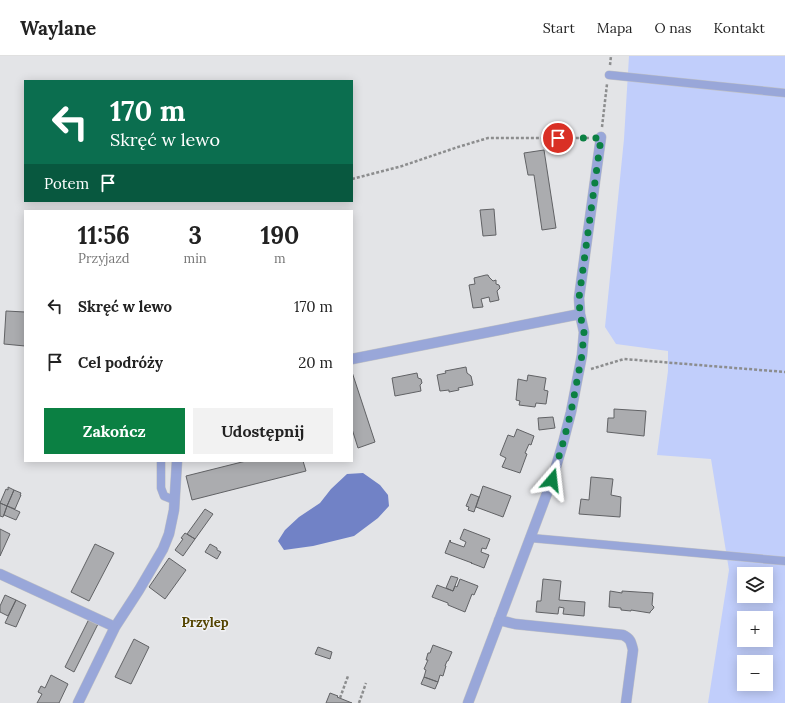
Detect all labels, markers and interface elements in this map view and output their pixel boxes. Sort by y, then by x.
text: Waylane [20,16,96,40]
text: Start [543,19,575,37]
text: Mapa [597,19,632,37]
text: O nas [654,19,692,37]
text: Kontakt [714,19,765,37]
text: 170 m [110,93,185,129]
icon: left [44,96,96,148]
pin [541,121,575,155]
icon: arrive [547,127,569,149]
text: Skręć w lewo [110,128,220,151]
icon: arrive [97,172,119,194]
text: Potem [44,174,89,193]
text: 11:56 [78,220,130,251]
text: 3 [188,220,202,251]
text: 190 [260,220,299,251]
text: Przyjazd [78,250,130,267]
text: min [184,250,207,267]
text: m [274,250,286,267]
icon: left [44,295,66,317]
text: Skręć w lewo [78,297,172,316]
text: 170 m [294,297,333,316]
icon: arrive [44,351,66,373]
text: Cel podróży [78,353,163,372]
text: 20 m [298,353,333,372]
button: Zakończ [44,408,185,454]
button: Udostępnij [193,408,333,454]
position arrow [531,459,573,501]
map controls [737,567,773,691]
button: layers [737,567,773,603]
button: + [737,611,773,647]
district label: Przylep [181,614,229,631]
button: − [737,655,773,691]

